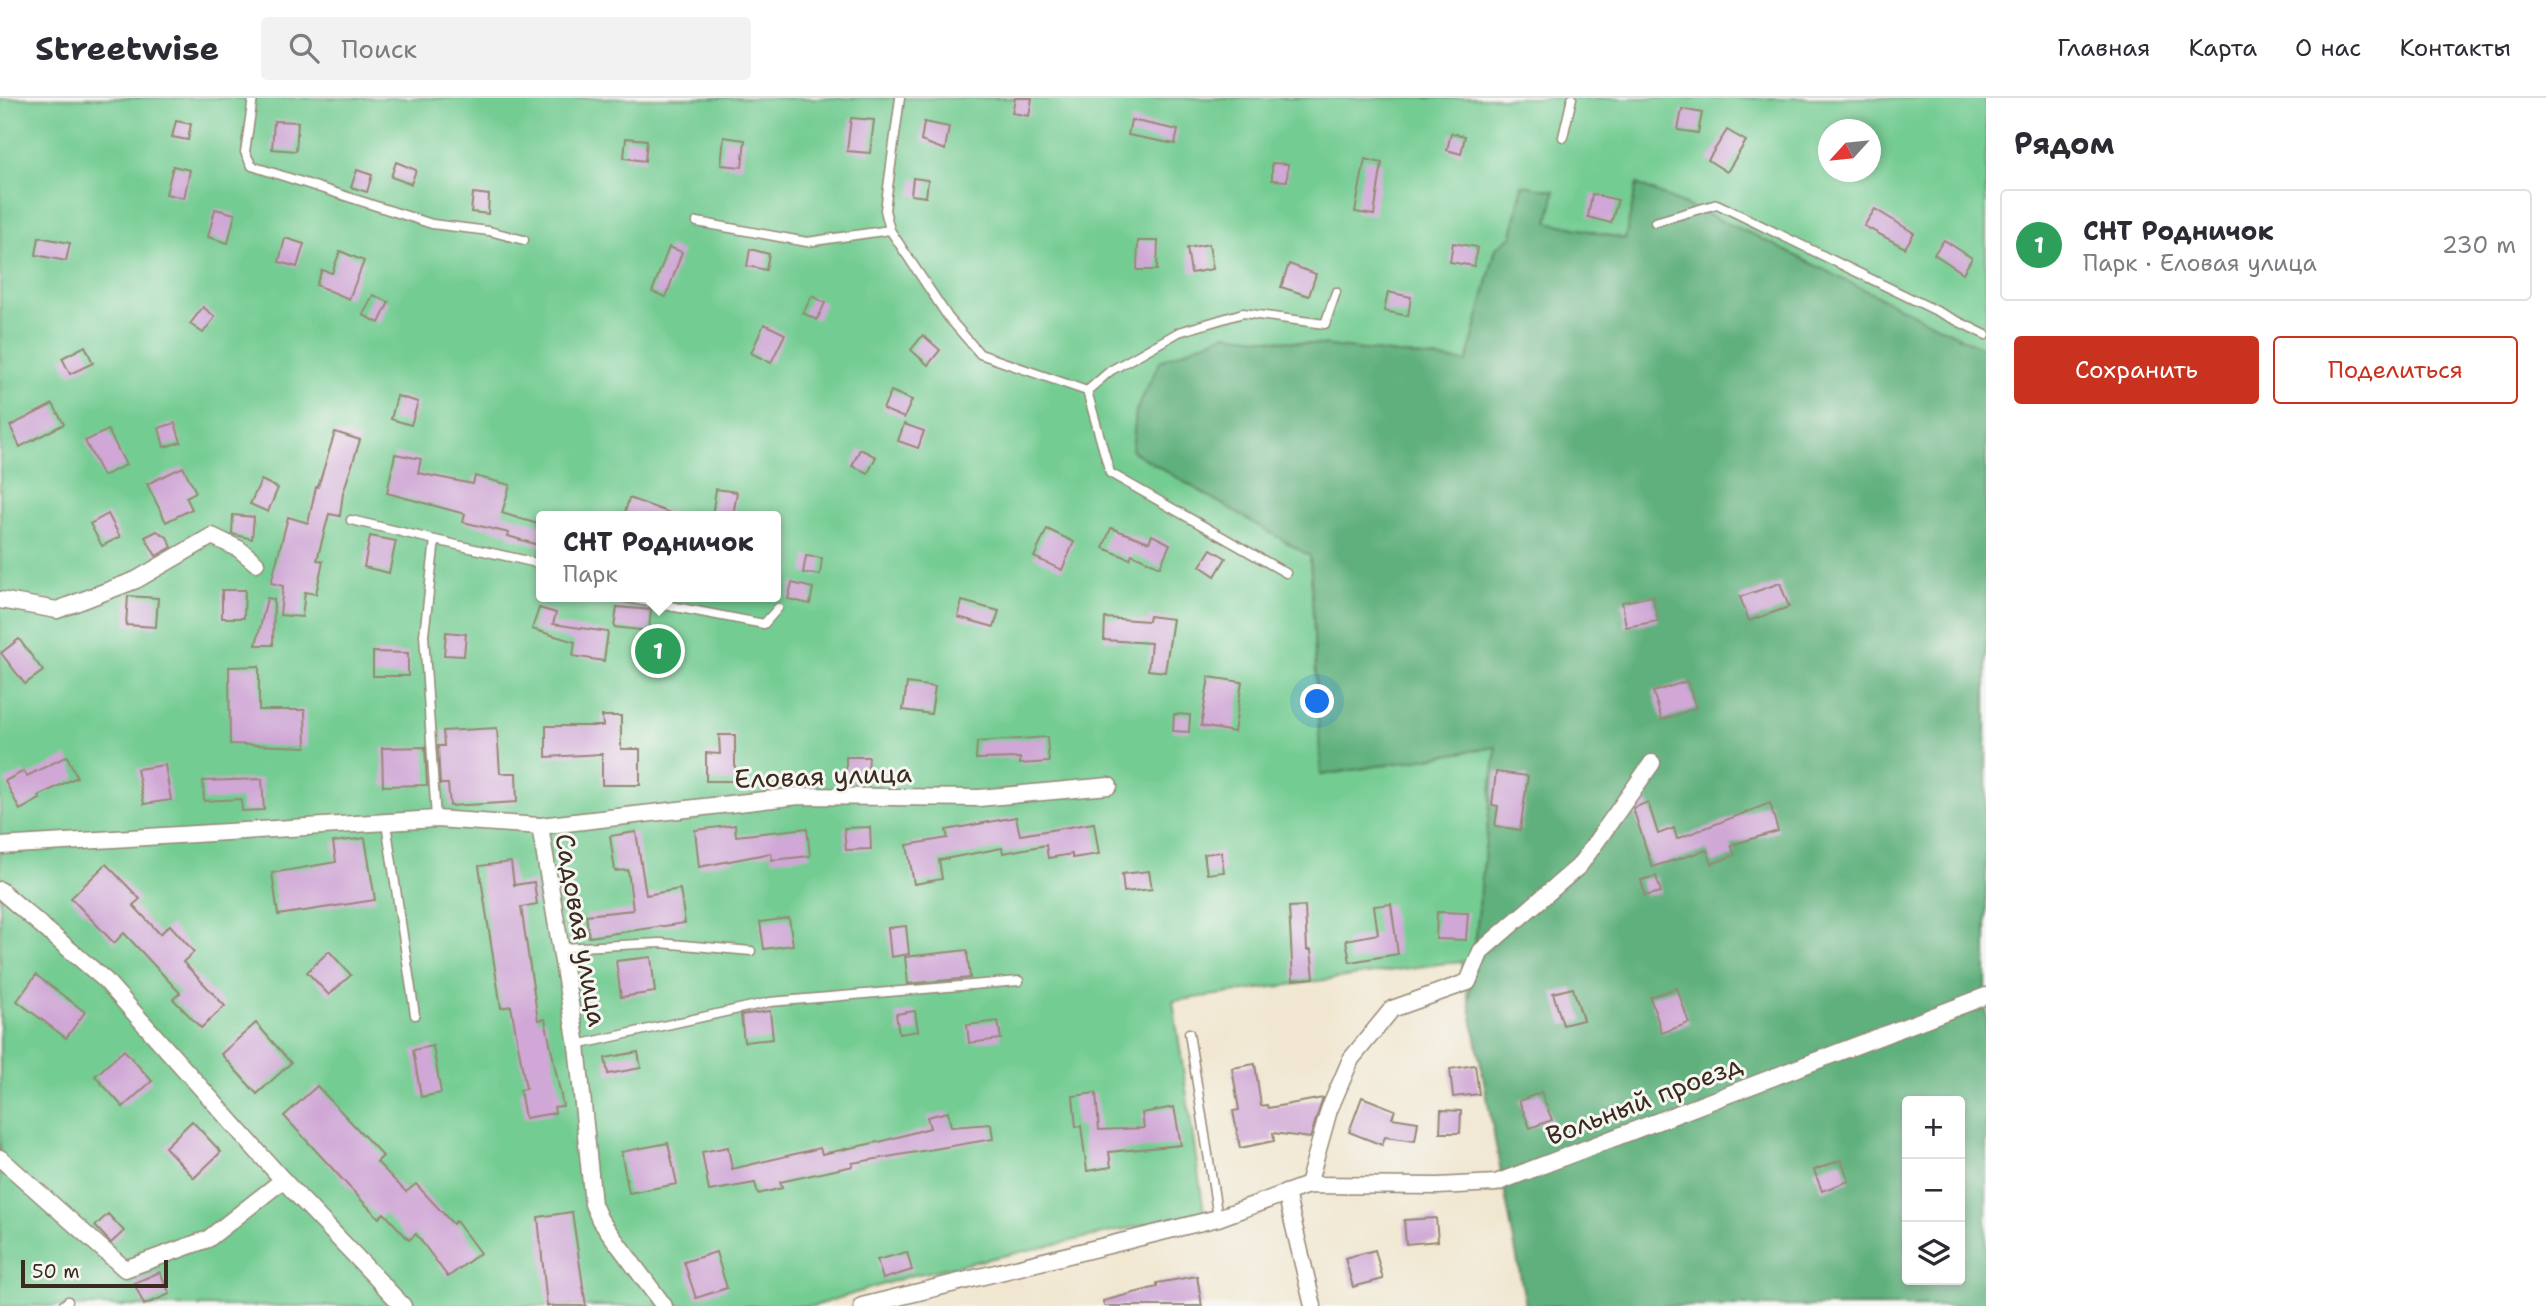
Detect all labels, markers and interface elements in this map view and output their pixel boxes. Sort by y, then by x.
search box [261,17,751,80]
text: Streetwise [35,26,219,71]
icon: search [285,29,323,67]
text: Поиск [341,31,417,66]
text: Главная [2057,32,2150,64]
text: Карта [2188,32,2257,64]
text: О нас [2295,32,2361,64]
text: Контакты [2399,32,2511,64]
north arrow [1818,119,1881,182]
text: Рядом [2014,123,2114,164]
text: СНТ Родничок [2083,213,2274,248]
text: 1 [2034,230,2044,260]
text: 230 m [2442,230,2516,260]
text: Парк · Еловая улица [2083,248,2317,278]
button: Сохранить [2014,336,2259,404]
button: Поделиться [2273,336,2518,404]
popup [536,511,781,602]
text: СНТ Родничок [563,524,754,559]
text: Парк [563,559,618,589]
pin: 1 [635,625,681,677]
your location [1300,684,1334,718]
street label: Еловая улица [734,755,912,796]
street label: Садовая улица [547,831,616,1029]
street label: Вольный проезд [1541,1046,1747,1153]
map controls [1902,1096,1965,1285]
button: + [1902,1096,1965,1159]
button: − [1902,1159,1965,1222]
button: layers [1902,1222,1965,1285]
scale bar [21,1257,168,1289]
text: 50 m [32,1259,80,1284]

